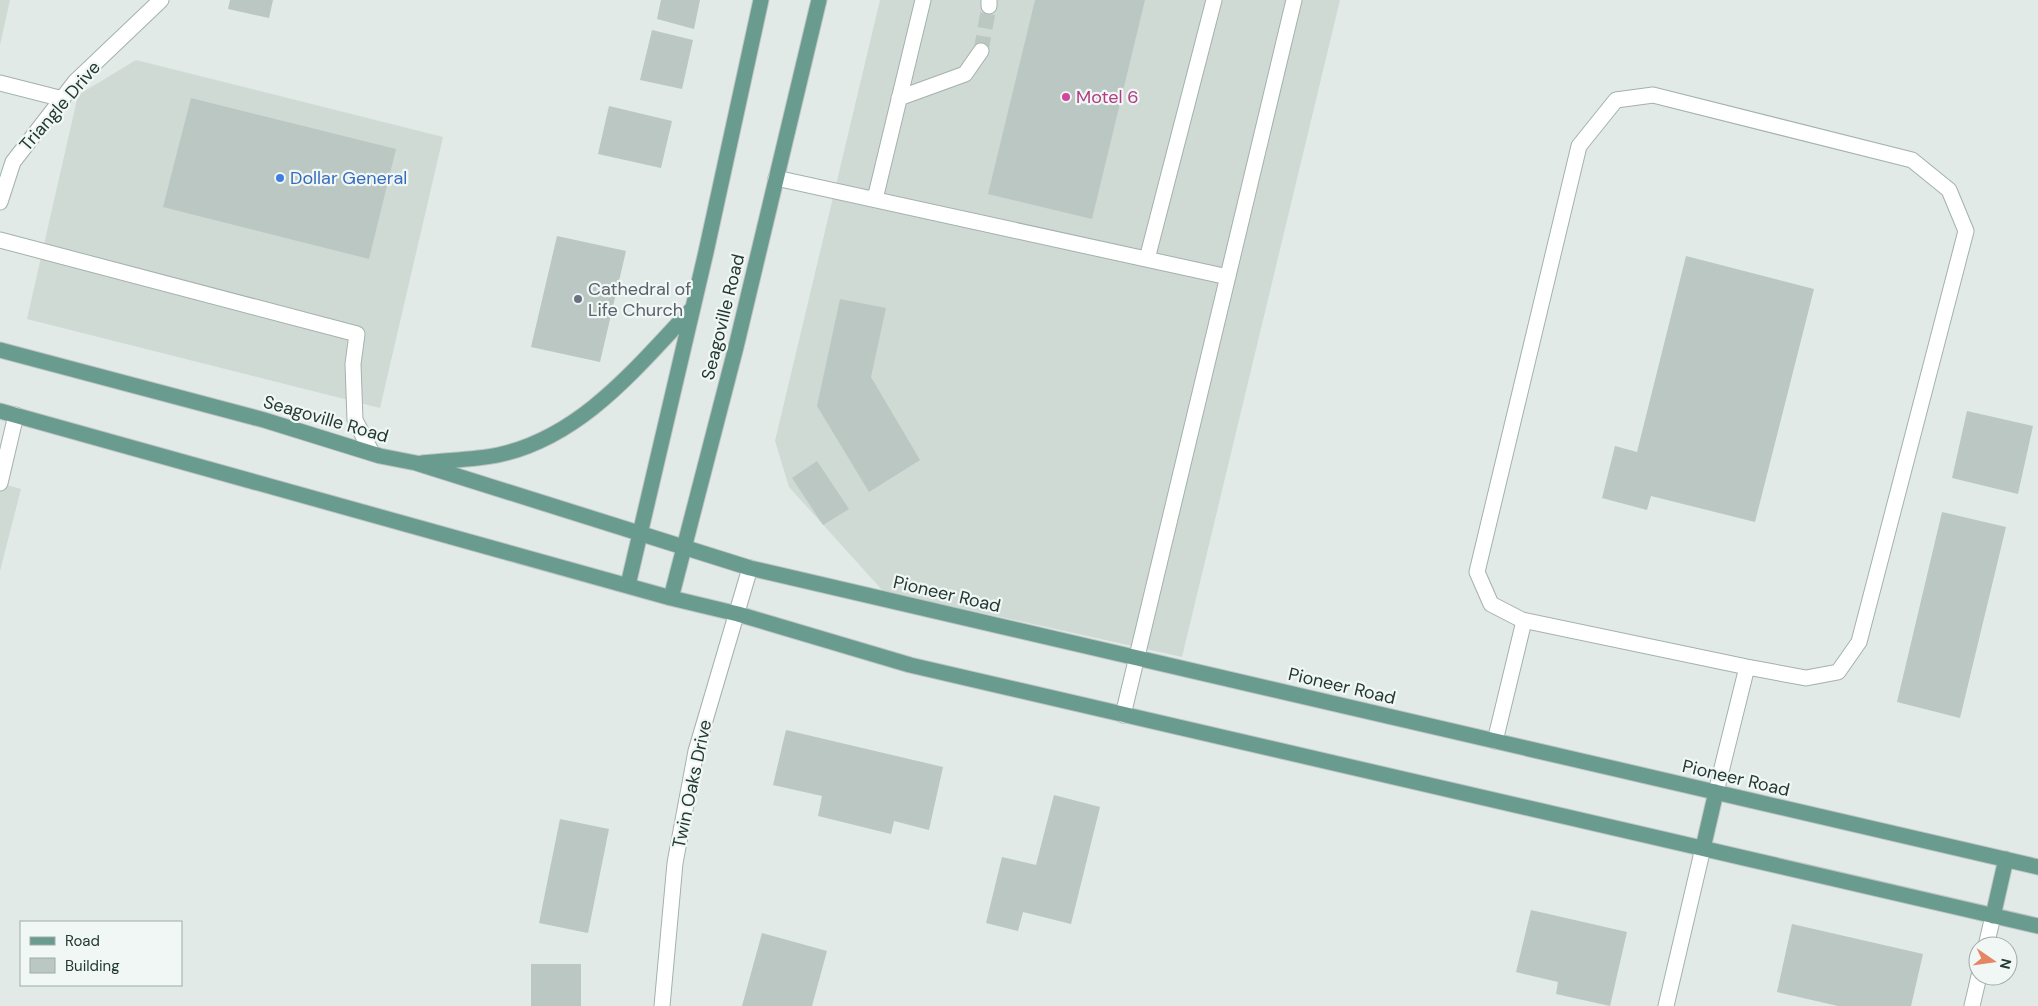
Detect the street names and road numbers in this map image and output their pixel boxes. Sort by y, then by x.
street label: Triangle Drive [14,56,106,156]
street label: Seagoville Road [696,251,750,383]
street label: Seagoville Road [261,390,391,448]
street label: Pioneer Road [891,570,1003,618]
street label: Pioneer Road [1286,662,1398,710]
street label: Twin Oaks Drive [667,717,717,851]
street label: Pioneer Road [1680,754,1792,802]

